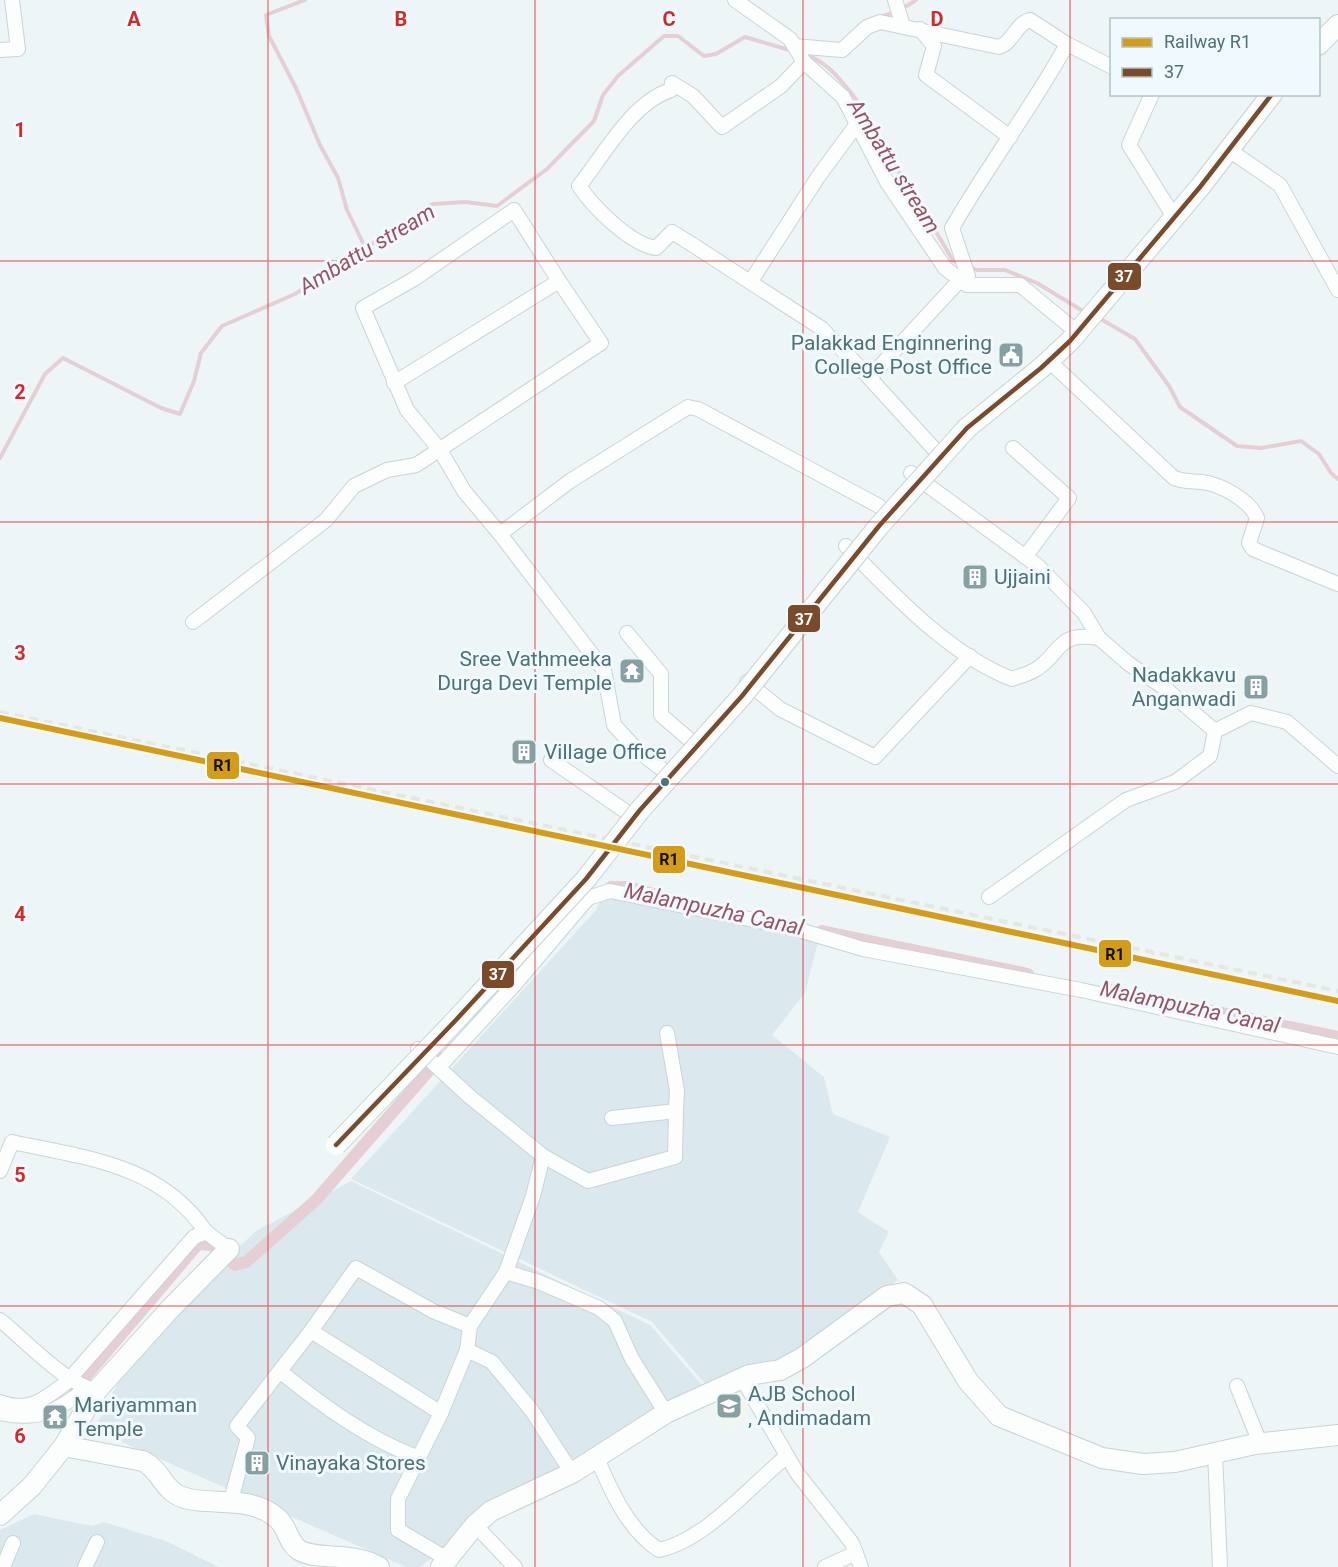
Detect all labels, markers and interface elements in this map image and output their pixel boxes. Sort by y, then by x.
text: A [127,7,141,31]
text: B [395,7,407,31]
text: C [662,7,676,31]
text: D [931,7,944,31]
legend [1110,18,1320,96]
text: Railway R1 [1164,31,1251,52]
text: 37 [1164,61,1184,82]
water label: Ambattu stream [842,93,945,238]
text: 1 [14,118,26,142]
water label: Ambattu stream [294,199,439,300]
line badge: 37 [1107,262,1142,291]
text: 37 [1115,267,1133,286]
place label: Palakkad Enginnering College Post Office [791,331,992,379]
public building icon: Palakkad Enginnering College Post Office [996,340,1026,370]
text: 2 [14,380,26,404]
building icon: Ujjaini [960,562,990,592]
place label: Ujjaini [994,565,1051,589]
line badge: 37 [787,604,821,633]
text: 37 [795,610,813,629]
text: 3 [14,641,26,665]
place label: Sree Vathmeeka Durga Devi Temple [437,647,612,695]
temple icon: Sree Vathmeeka Durga Devi Temple [617,656,647,686]
place label: Nadakkavu Anganwadi [1132,663,1236,711]
building icon: Nadakkavu Anganwadi [1241,672,1271,702]
building icon: Village Office [509,737,539,767]
place label: Village Office [544,740,667,764]
line badge: R1 [206,751,240,780]
text: R1 [213,756,233,775]
unlabelled marker [659,776,671,788]
line badge: R1 [652,845,686,874]
text: R1 [659,850,679,869]
water label: Malampuzha Canal [622,878,807,940]
text: 4 [14,902,26,926]
line badge: R1 [1098,939,1132,968]
text: R1 [1105,945,1125,964]
line badge: 37 [481,960,515,989]
text: 37 [489,965,507,984]
water label: Malampuzha Canal [1098,976,1283,1038]
text: 5 [14,1163,26,1187]
place label: AJB School , Andimadam [748,1382,871,1430]
school or university icon: AJB School , Andimadam [714,1391,744,1421]
place label: Mariyamman Temple [74,1393,197,1441]
temple icon: Mariyamman Temple [40,1402,70,1432]
text: 6 [14,1424,26,1448]
building icon: Vinayaka Stores [242,1448,272,1478]
place label: Vinayaka Stores [276,1451,426,1475]

